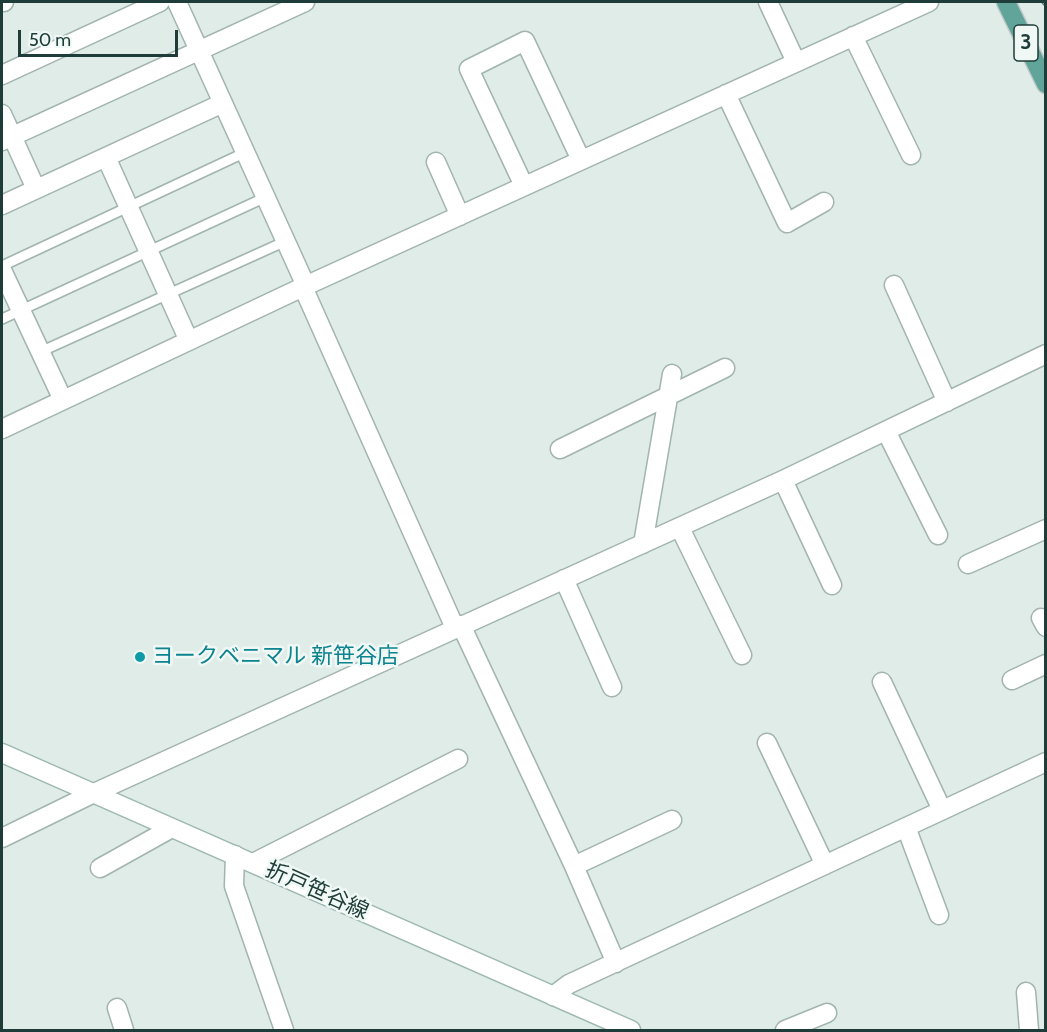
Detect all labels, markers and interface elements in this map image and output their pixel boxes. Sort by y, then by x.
scale bar [21,18,182,56]
road number: 3 [1014,25,1038,61]
text: 50 m [29,29,71,51]
place label: ヨークベニマル 新笹谷店 [152,644,399,670]
marker: ヨークベニマル 新笹谷店 [133,650,147,664]
street label: 折戸笹谷線 [261,857,373,925]

